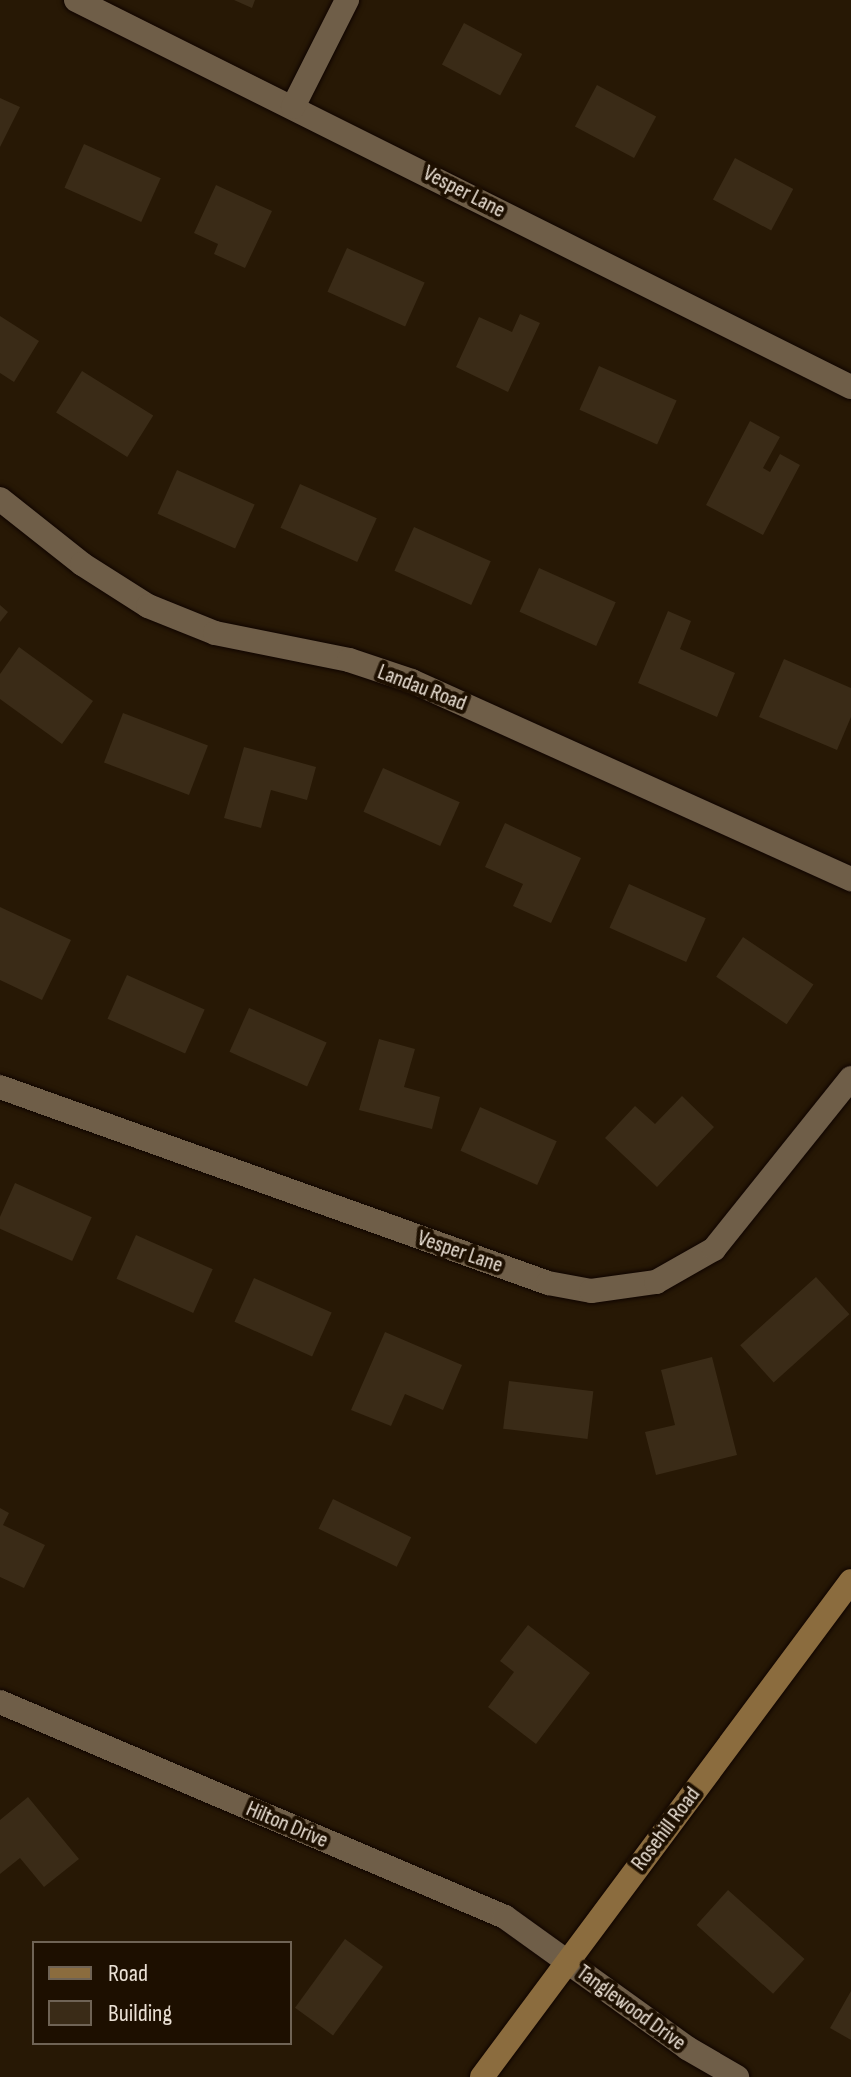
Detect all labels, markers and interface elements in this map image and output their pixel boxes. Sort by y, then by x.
street label: Vesper Lane [419,160,509,224]
street label: Landau Road [374,659,470,717]
street label: Vesper Lane [414,1225,506,1279]
street label: Rosehill Road [626,1782,706,1876]
street label: Hilton Drive [242,1796,332,1854]
legend [32,1941,292,2045]
text: Road [108,1959,148,1988]
street label: Tanglewood Drive [571,1960,691,2056]
text: Building [108,1999,172,2028]

